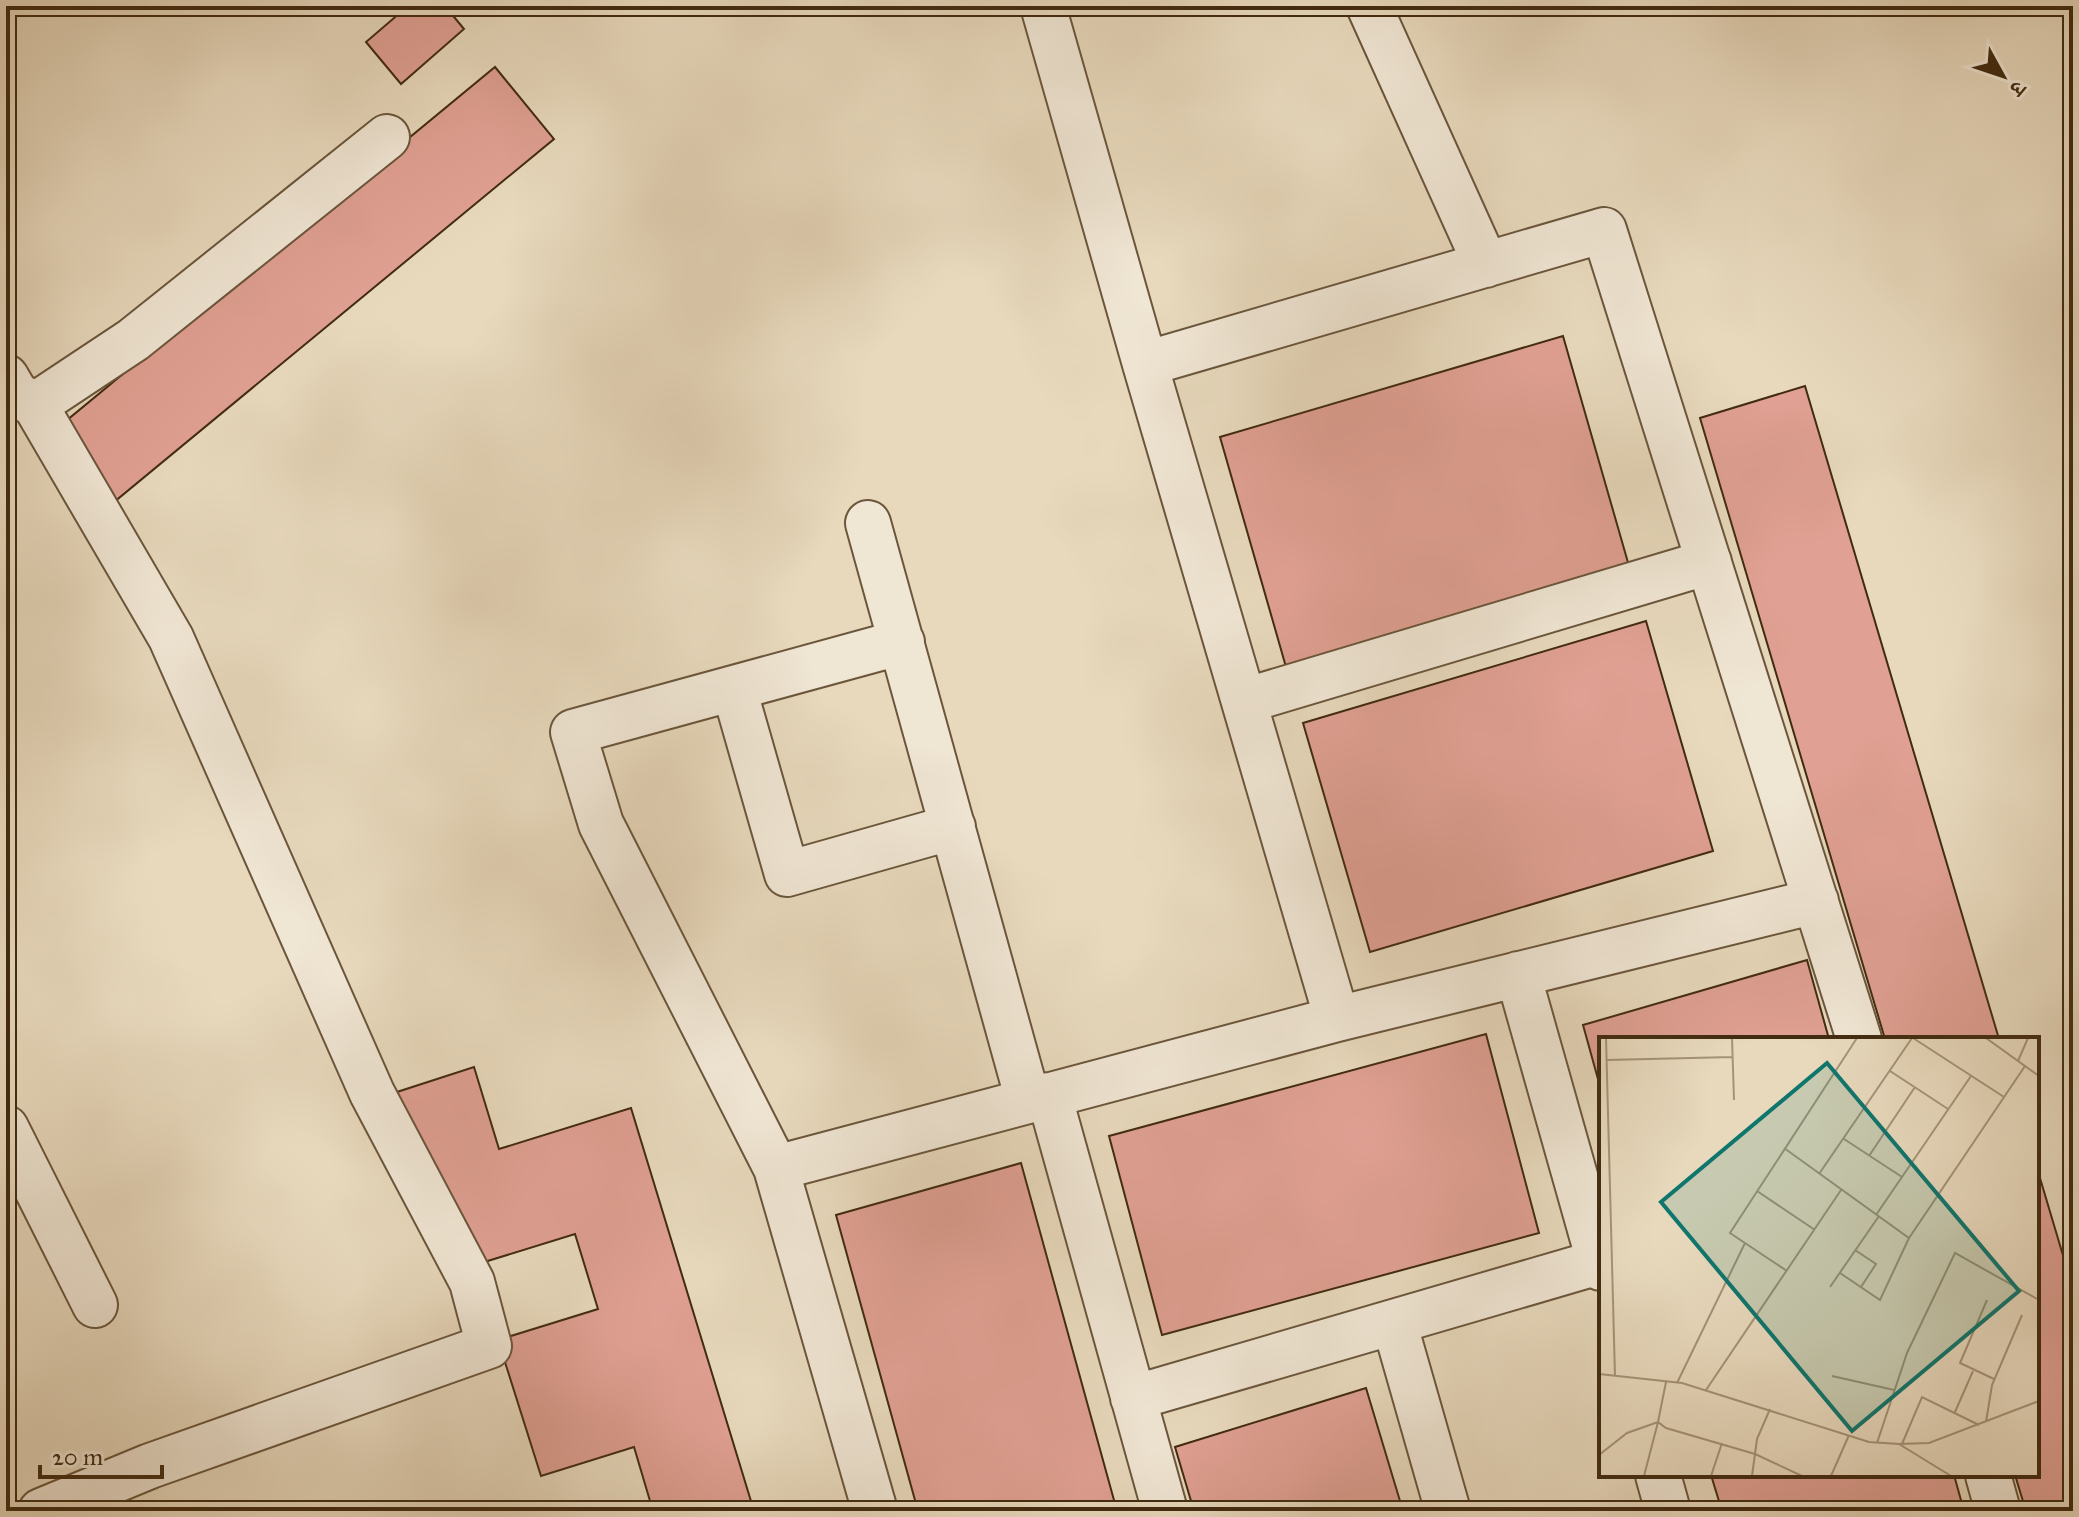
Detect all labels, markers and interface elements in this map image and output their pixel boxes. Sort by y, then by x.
north arrow [1963,36,2043,116]
text: उ [2003,74,2033,103]
inset map [1599,1037,2039,1477]
scale bar [40,1429,162,1479]
text: 20 m [52,1442,103,1472]

